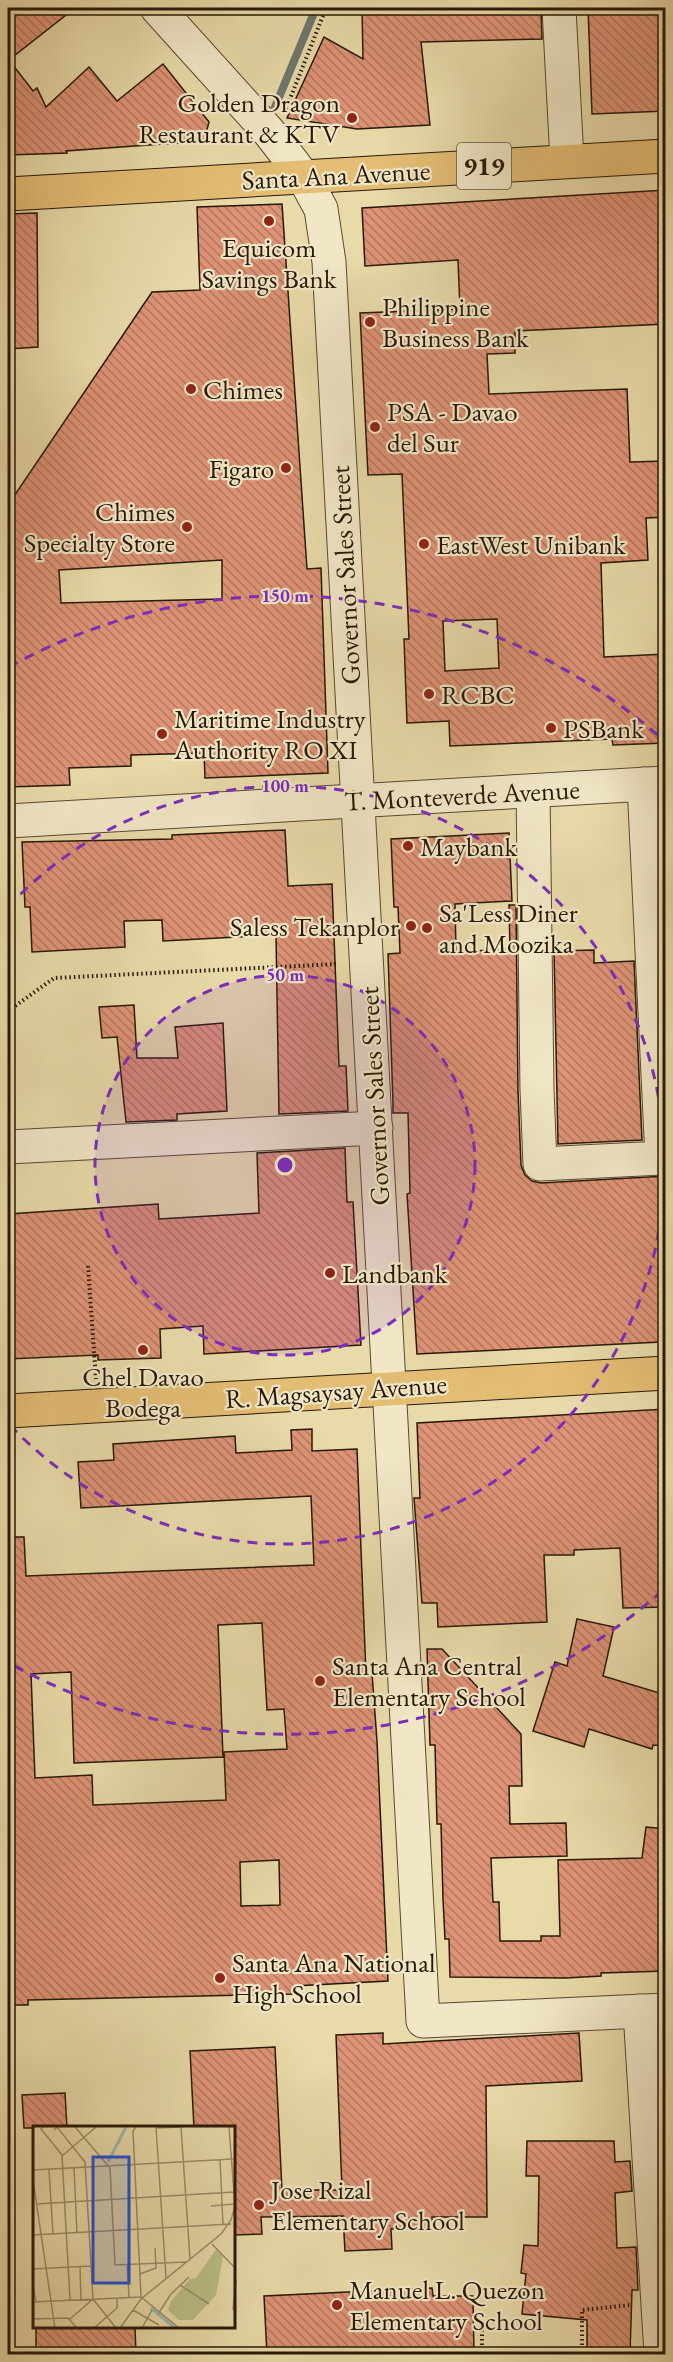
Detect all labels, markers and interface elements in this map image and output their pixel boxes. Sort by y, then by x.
place label: Golden Dragon Restaurant & KTV [139,85,341,151]
marker: Golden Dragon Restaurant & KTV [345,111,359,125]
road number: 919 [457,143,511,189]
street label: Santa Ana Avenue [241,153,431,197]
marker: Equicom Savings Bank [262,214,276,228]
place label: Equicom Savings Bank [202,230,337,296]
place label: Philippine Business Bank [382,289,529,355]
marker: Philippine Business Bank [363,315,377,329]
place label: Chimes [203,372,283,407]
marker: Chimes [184,382,198,396]
place label: PSA - Davao del Sur [387,394,518,460]
marker: PSA - Davao del Sur [368,420,382,434]
place label: Figaro [209,451,274,486]
marker: Figaro [279,461,293,475]
street label: Governor Sales Street [322,464,368,685]
place label: Chimes Specialty Store [24,494,175,560]
marker: Chimes Specialty Store [180,520,194,534]
place label: EastWest Unibank [436,527,626,562]
marker: EastWest Unibank [417,537,431,551]
text: 150 m [261,584,309,607]
place label: RCBC [441,677,514,712]
marker: RCBC [422,687,436,701]
place label: Maritime Industry Authority RO XI [173,701,366,767]
place label: PSBank [563,711,644,746]
marker: PSBank [544,721,558,735]
marker: Maritime Industry Authority RO XI [155,727,169,741]
street label: T. Monteverde Avenue [343,771,581,819]
text: 100 m [261,774,309,797]
place label: Maybank [420,829,518,864]
marker: Maybank [401,839,415,853]
place label: Sa'Less Diner and Moozika [439,895,578,961]
place label: Saless Tekanplor [230,909,399,944]
marker: Saless Tekanplor [404,919,418,933]
marker: Sa'Less Diner and Moozika [420,921,434,935]
text: 50 m [266,963,304,986]
street label: Governor Sales Street [351,985,397,1206]
centre of rings [275,1155,295,1175]
place label: Landbank [342,1256,448,1291]
marker: Landbank [323,1266,337,1280]
marker: Chel Davao Bodega [136,1343,150,1357]
place label: Chel Davao Bodega [82,1359,204,1425]
street label: R. Magsaysay Avenue [224,1366,448,1416]
place label: Santa Ana Central Elementary School [332,1648,526,1714]
marker: Santa Ana Central Elementary School [313,1674,327,1688]
place label: Santa Ana National High School [232,1945,435,2011]
marker: Santa Ana National High School [213,1971,227,1985]
inset map [33,2126,236,2329]
place label: Jose Rizal Elementary School [269,2172,465,2238]
marker: Jose Rizal Elementary School [252,2198,266,2212]
place label: Manuel L. Quezon Elementary School [349,2272,545,2338]
marker: Manuel L. Quezon Elementary School [330,2298,344,2312]

